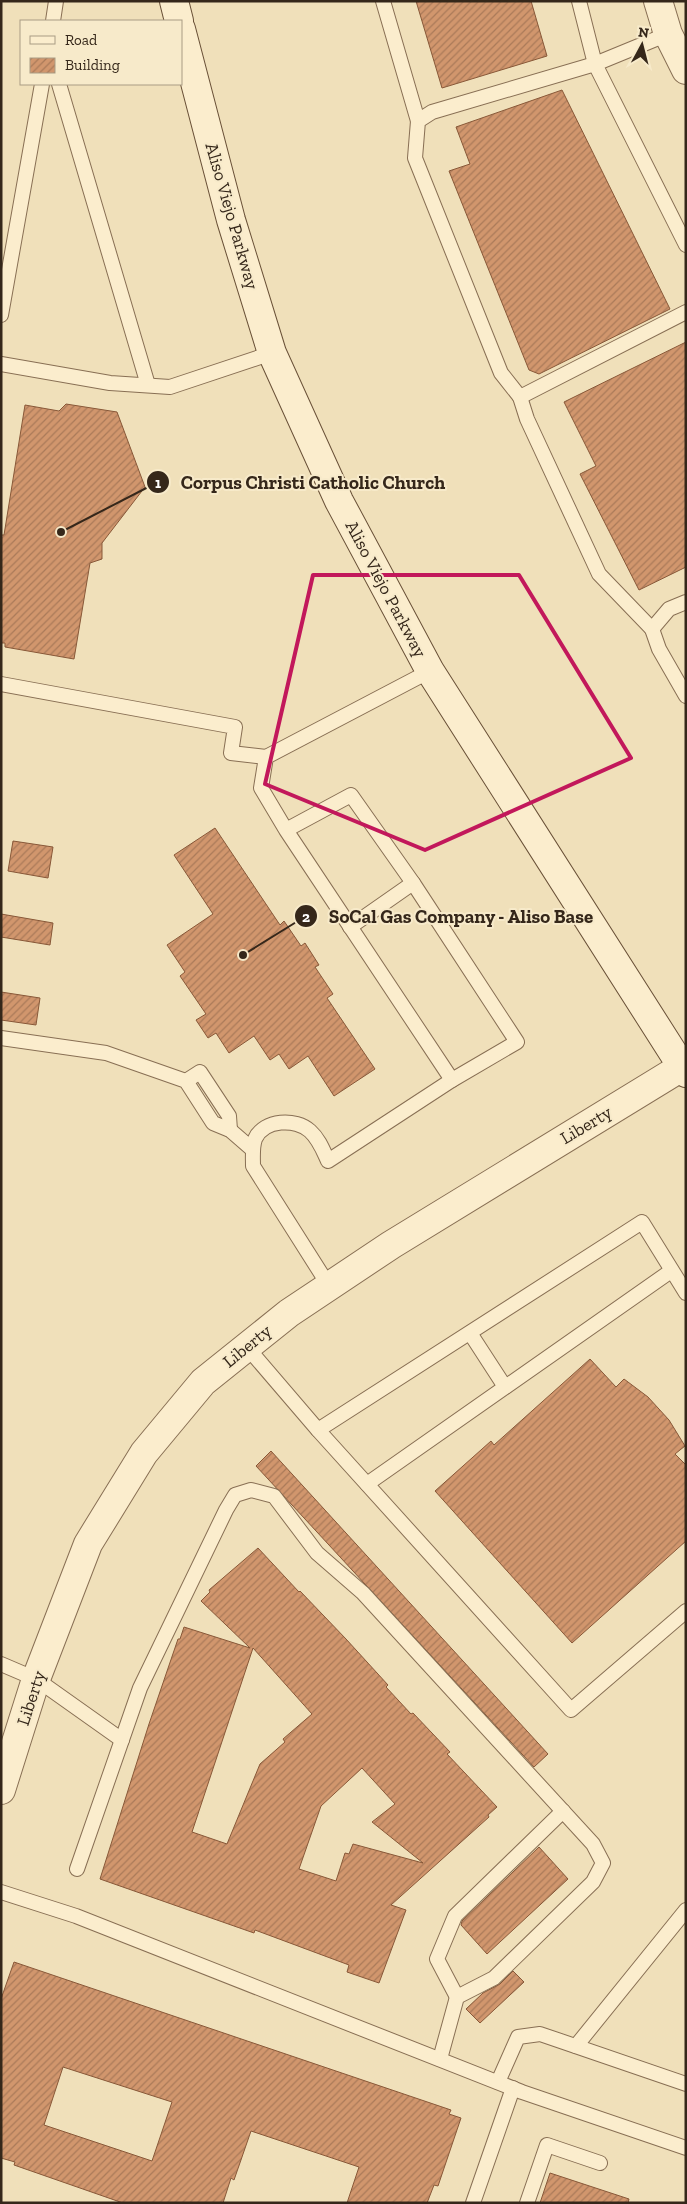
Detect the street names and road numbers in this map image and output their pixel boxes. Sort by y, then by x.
street label: Aliso Viejo Parkway [201,140,264,293]
street label: Aliso Viejo Parkway [341,517,432,662]
street label: Liberty [556,1101,617,1149]
street label: Liberty [218,1319,276,1372]
street label: Liberty [12,1667,50,1728]

